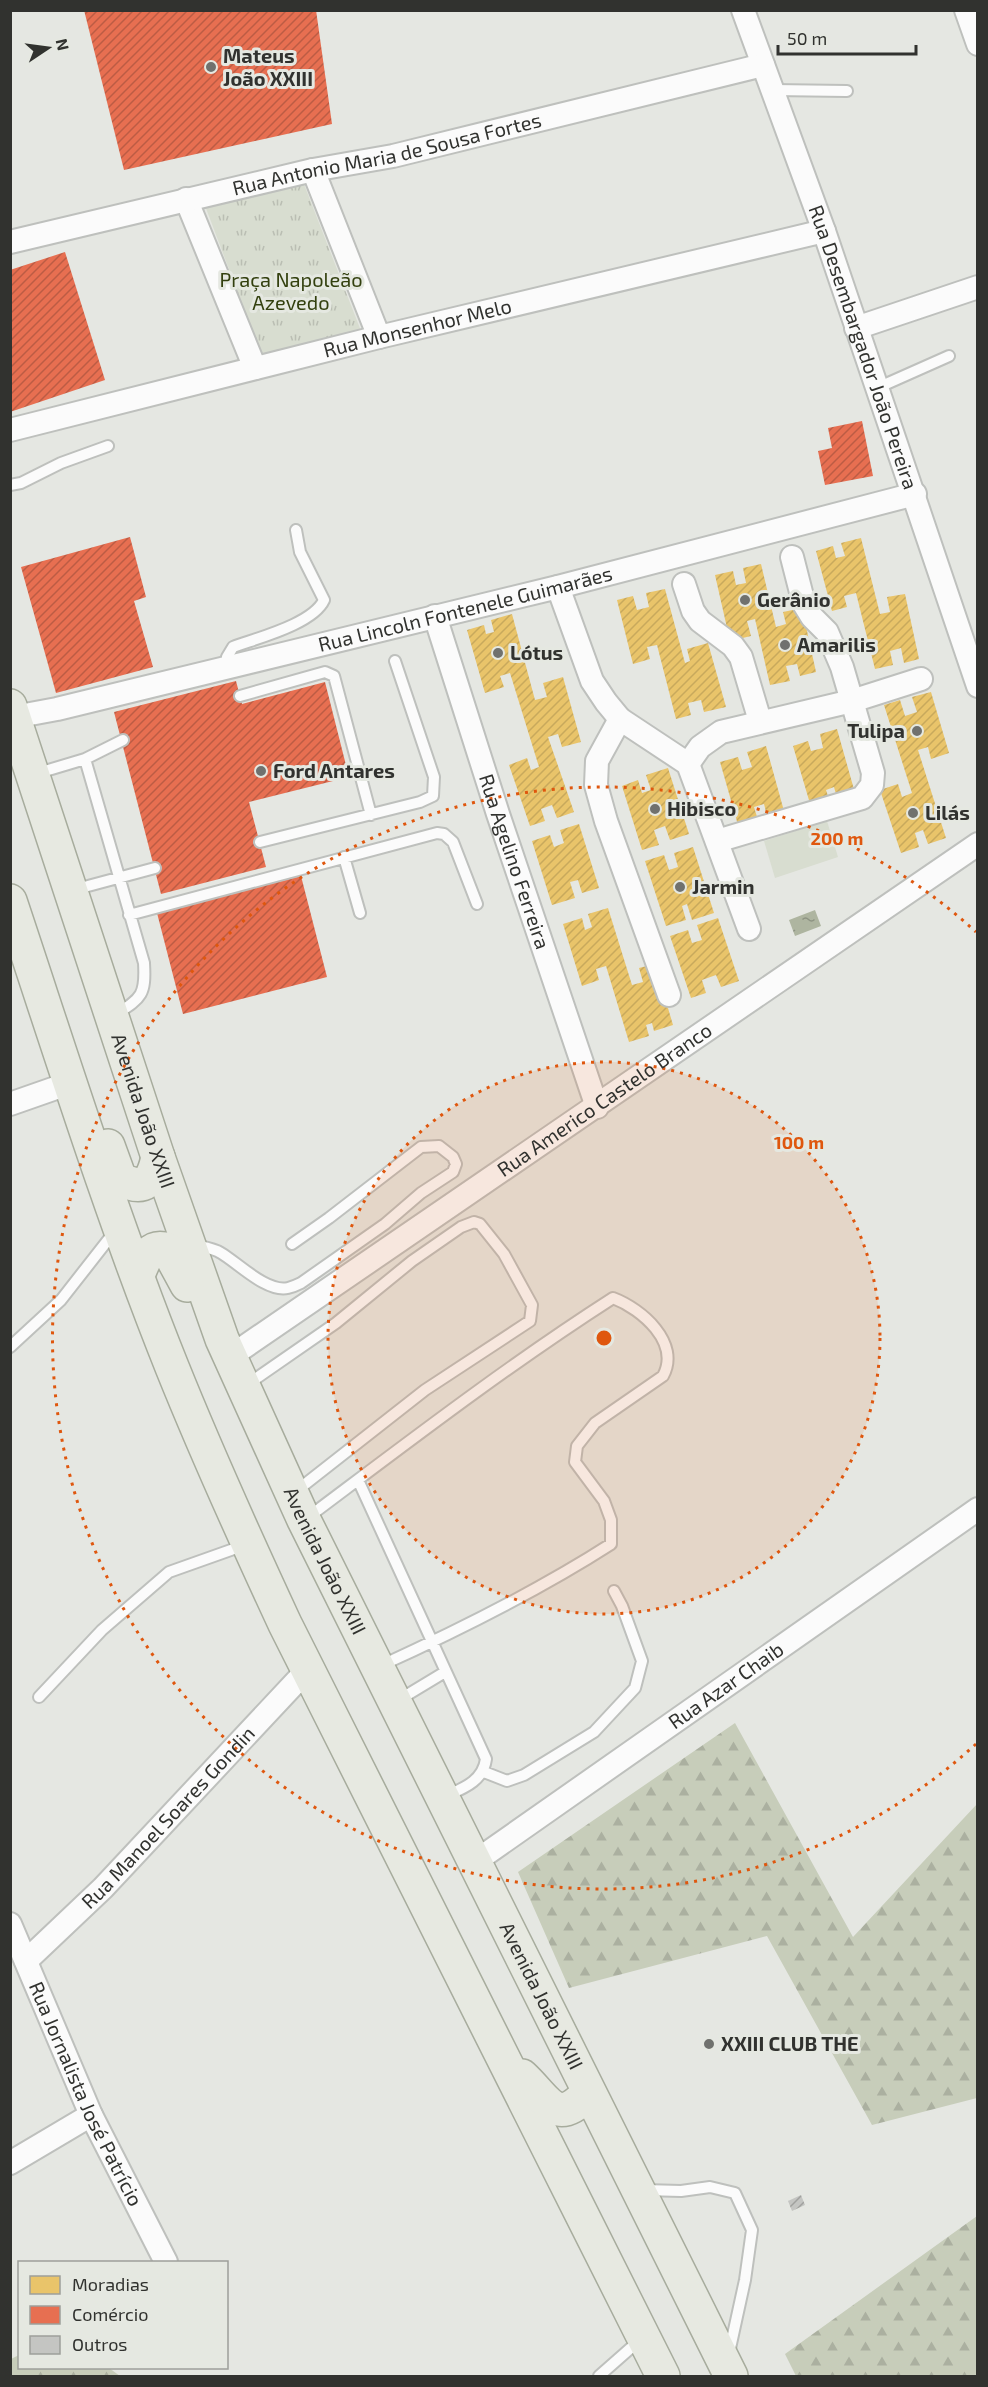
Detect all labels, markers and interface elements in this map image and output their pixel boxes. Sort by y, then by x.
north arrow [18,18,78,78]
scale bar [778,18,916,56]
text: 50 m [787,27,827,49]
text: N [53,37,74,52]
place label: Mateus João XXIII [223,43,313,90]
marker: Mateus João XXIII [204,60,218,74]
street label: Rua Antonio Maria de Sousa Fortes [230,107,544,200]
street label: Rua Desembargador João Pereira [804,201,923,492]
park label: Praça Napoleão Azevedo [219,267,363,314]
street label: Rua Monsenhor Melo [320,293,514,362]
street label: Rua Lincoln Fontenele Guimarães [316,560,615,656]
place label: Gerânio [757,587,830,611]
marker: Gerânio [738,593,752,607]
place label: Amarilis [797,632,876,656]
marker: Amarilis [778,638,792,652]
place label: Lótus [510,640,563,664]
marker: Lótus [491,646,505,660]
place label: Tulipa [847,718,905,742]
marker: Tulipa [910,724,924,738]
place label: Ford Antares [273,758,395,782]
marker: Ford Antares [254,764,268,778]
street label: Rua Agelino Ferreira [475,771,556,952]
place label: Hibisco [667,796,736,820]
place label: Lilás [925,800,970,824]
marker: Hibisco [648,802,662,816]
marker: Lilás [906,806,920,820]
text: 200 m [811,827,863,849]
place label: Jarmin [692,874,755,898]
marker: Jarmin [673,880,687,894]
street label: Rua Americo Castelo Branco [492,1017,716,1181]
street label: Avenida João XXIII [107,1030,181,1191]
text: 100 m [774,1131,824,1153]
centre of rings [594,1328,614,1348]
street label: Avenida João XXIII [280,1483,372,1638]
street label: Rua Azar Chaib [663,1636,788,1733]
street label: Rua Manoel Soares Gondin [76,1721,259,1913]
street label: Avenida João XXIII [495,1918,589,2073]
street label: Rua Jornalista José Patrício [25,1978,148,2210]
place label: XXIII CLUB THE [721,2031,859,2055]
marker: XXIII CLUB THE [702,2037,716,2051]
legend [18,2261,228,2369]
text: Moradias [72,2273,149,2295]
text: Comércio [72,2303,148,2325]
text: Outros [72,2333,128,2355]

